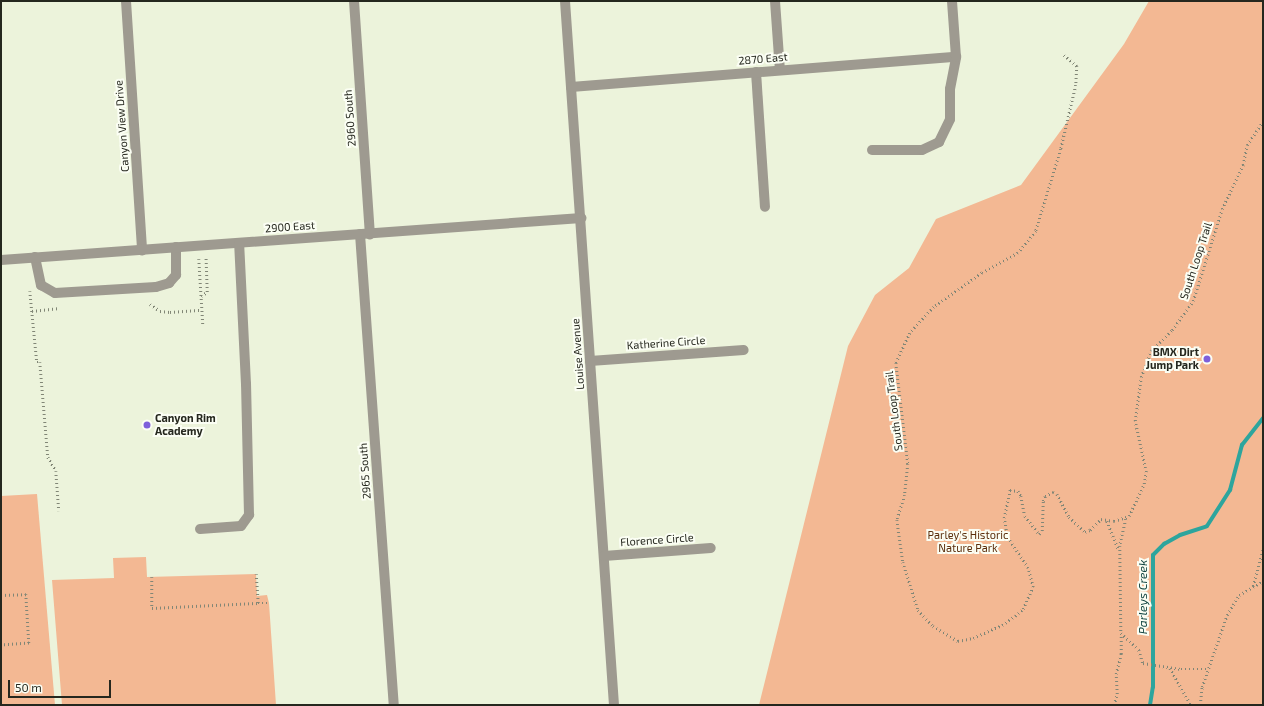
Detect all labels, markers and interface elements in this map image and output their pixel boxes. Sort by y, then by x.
street label: 2870 East [738,50,788,68]
street label: Canyon View Drive [112,79,132,173]
street label: 2960 South [341,89,359,147]
street label: 2900 East [265,219,315,235]
street label: South Loop Trail [1177,221,1215,301]
street label: Louise Avenue [569,318,587,390]
street label: Katherine Circle [626,334,706,352]
place label: BMX Dirt Jump Park [1146,346,1199,372]
marker: BMX Dirt Jump Park [1202,354,1212,364]
street label: South Loop Trail [883,370,905,452]
place label: Canyon Rim Academy [155,412,216,438]
marker: Canyon Rim Academy [142,420,152,430]
street label: 2965 South [356,442,374,500]
park label: Parley's Historic Nature Park [928,529,1008,555]
street label: Florence Circle [620,531,694,549]
water label: Parleys Creek [1136,560,1150,634]
scale bar [10,672,113,698]
text: 50 m [15,680,42,694]

